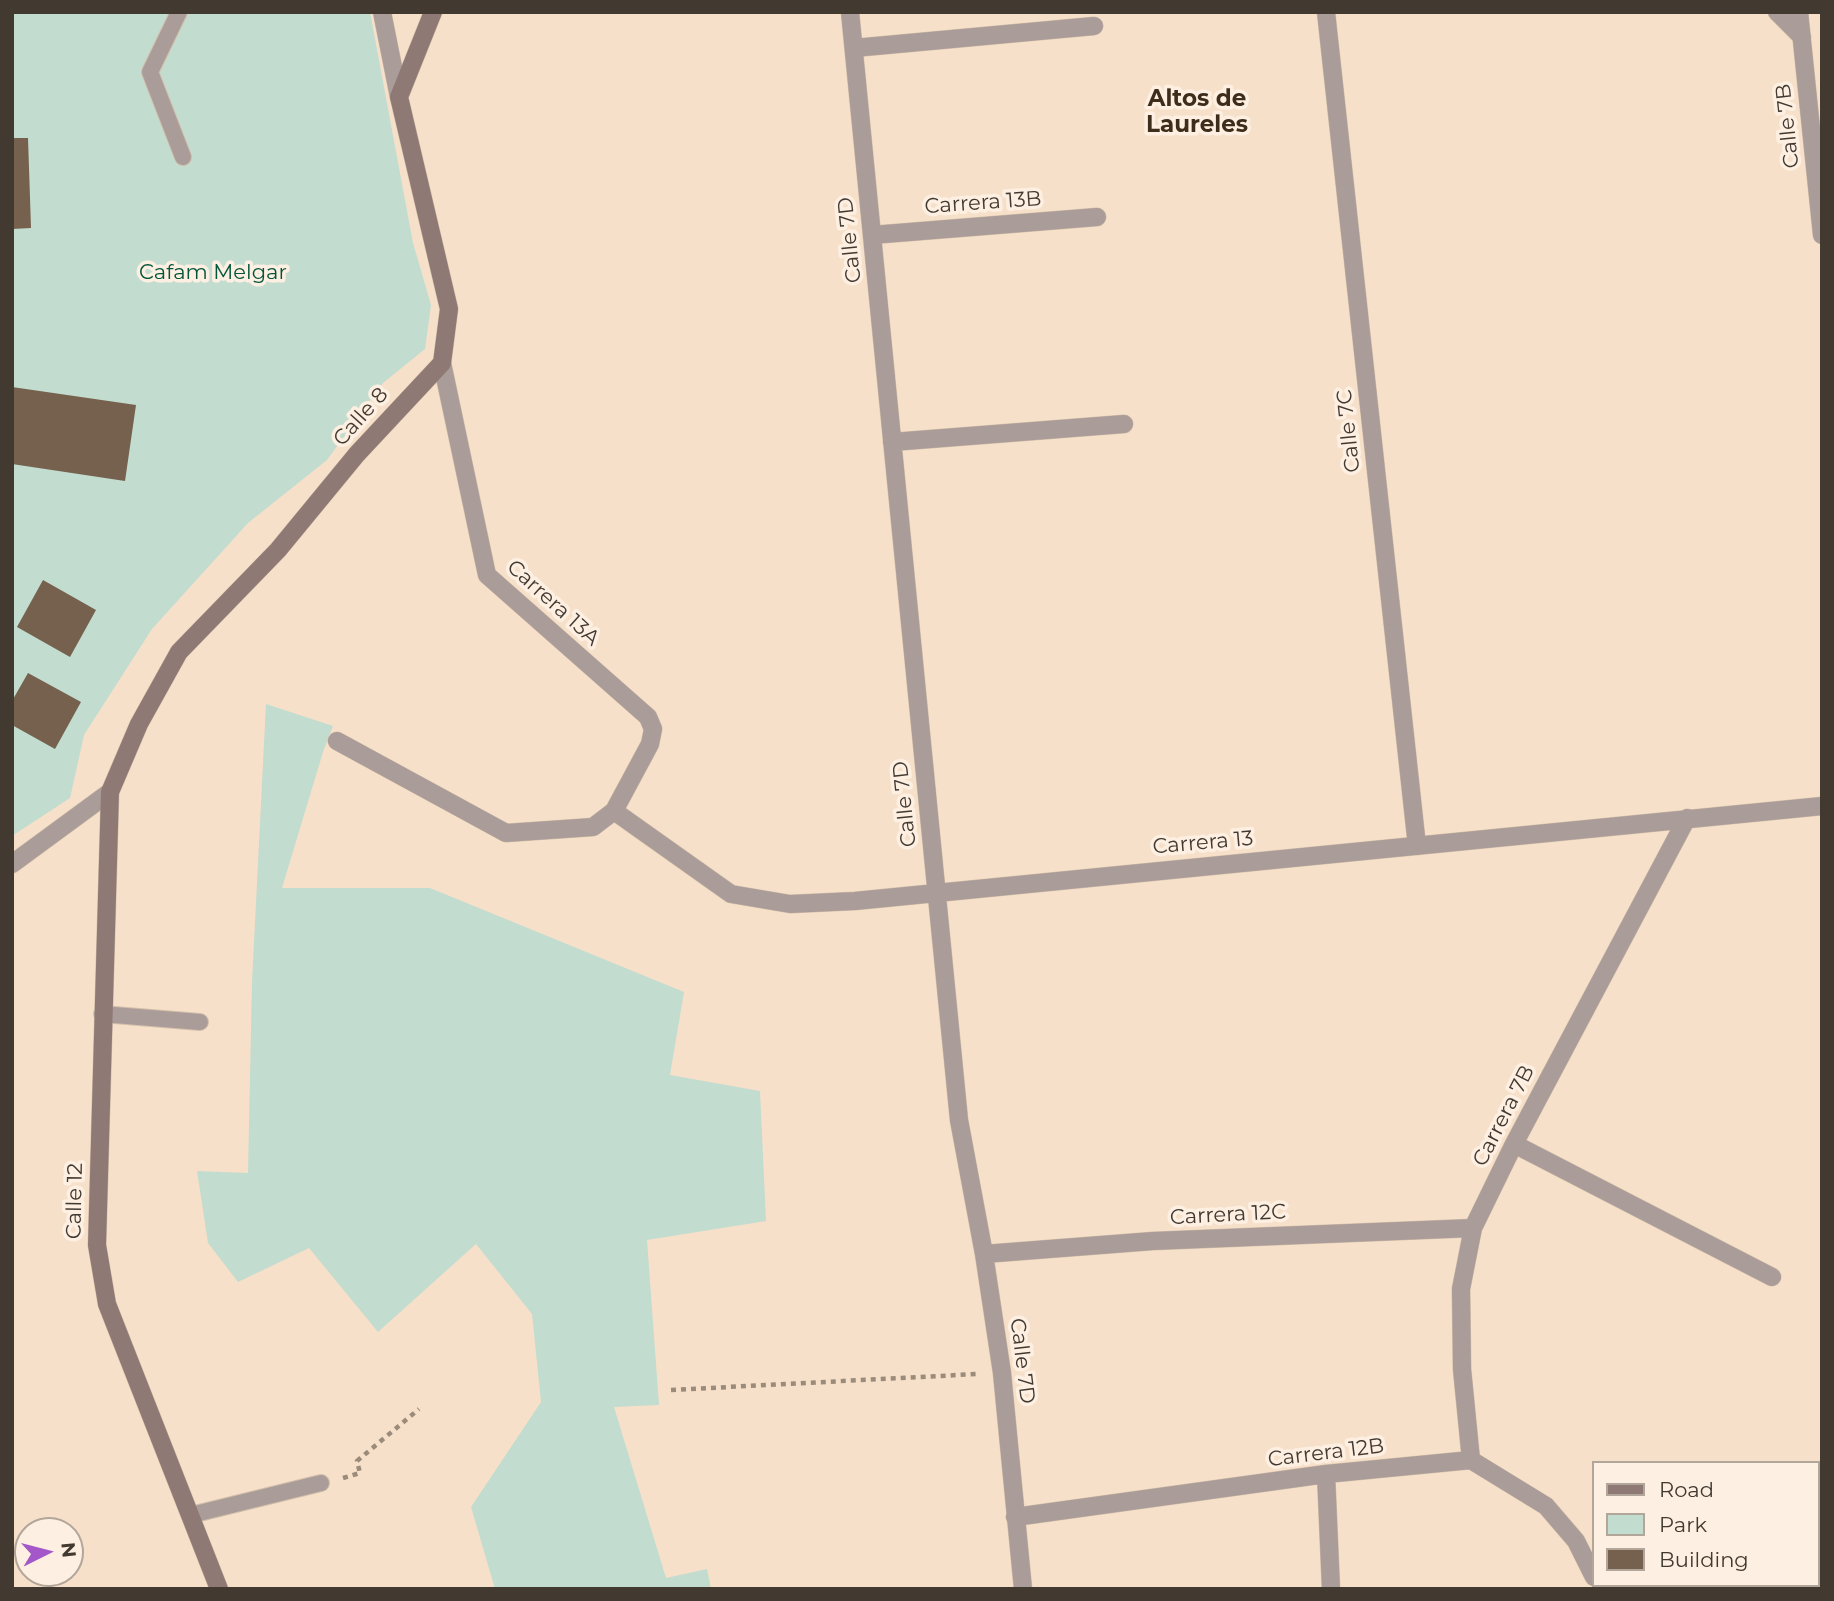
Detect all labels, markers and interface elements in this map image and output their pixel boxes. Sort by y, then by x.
street label: Calle 7B [1771,83,1805,169]
district label: Altos de Laureles [1146,85,1248,139]
street label: Carrera 13B [924,186,1042,220]
street label: Calle 7D [833,196,867,284]
park label: Cafam Melgar [139,260,287,286]
street label: Calle 8 [328,383,394,451]
street label: Calle 7C [1332,388,1366,474]
street label: Carrera 13A [501,555,605,651]
street label: Calle 7D [888,760,922,848]
street label: Carrera 13 [1152,826,1254,860]
street label: Carrera 7B [1468,1061,1540,1171]
street label: Calle 12 [62,1163,88,1239]
street label: Carrera 12C [1169,1199,1287,1231]
street label: Calle 7D [1004,1317,1040,1405]
street label: Carrera 12B [1266,1433,1386,1473]
legend [1592,1461,1820,1587]
text: Road [1659,1477,1714,1502]
text: Park [1659,1512,1707,1537]
north arrow [14,1517,84,1587]
text: N [56,1541,81,1559]
text: Building [1659,1547,1749,1572]

